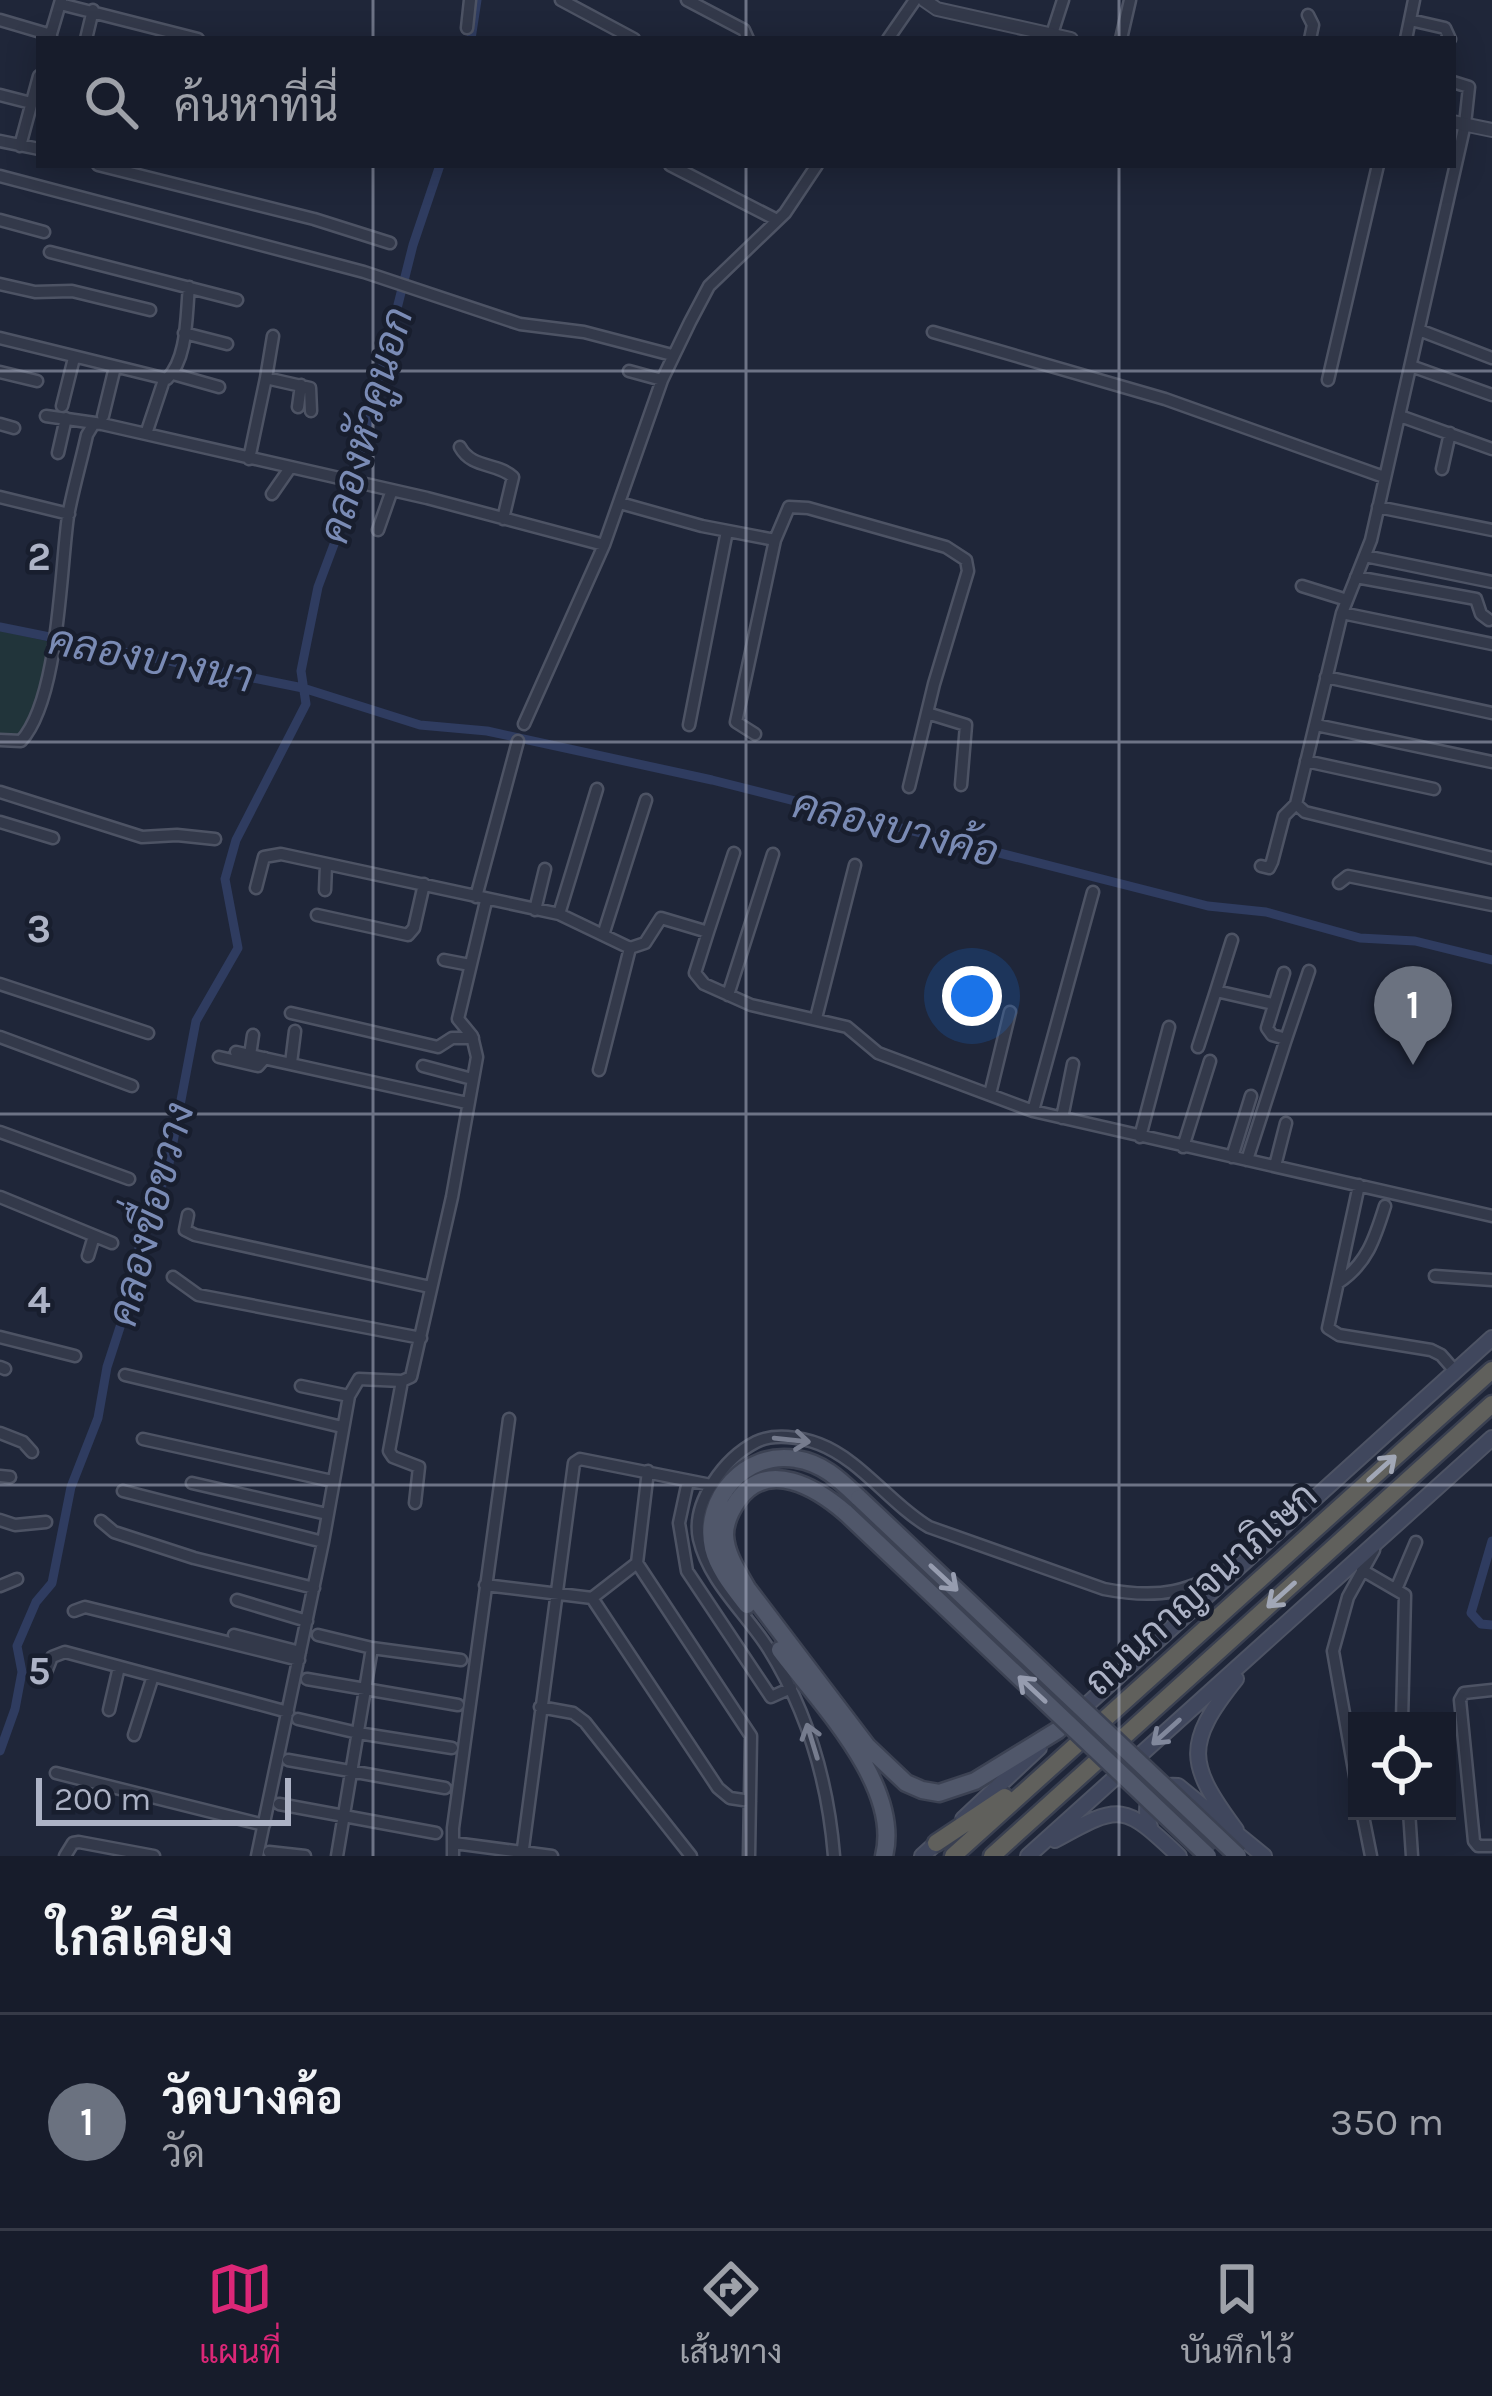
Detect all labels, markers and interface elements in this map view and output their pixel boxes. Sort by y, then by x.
search box [36,36,1456,168]
icon: search [78,69,144,135]
text: ค้นหาที่นี่ [174,80,338,132]
water label: คลองหัวคูนอก [309,302,426,550]
text: 2 [27,534,51,580]
water label: คลองบางนา [44,615,257,703]
water label: คลองบางค้อ [788,777,1004,878]
text: 3 [27,906,51,952]
your location [942,966,1002,1026]
pin: 1 [1374,966,1452,1065]
water label: คลองขื่อขวาง [85,1094,205,1331]
text: 4 [27,1277,51,1323]
one-way arrow [772,1429,811,1452]
one-way arrow [1367,1455,1397,1482]
street label: ถนนกาญจนาภิเษก [1075,1472,1326,1705]
one-way arrow [929,1564,958,1592]
one-way arrow [1266,1581,1297,1609]
text: 5 [28,1648,50,1694]
one-way arrow [1017,1675,1047,1703]
map controls [1348,1712,1456,1820]
button: locate [1348,1712,1456,1820]
one-way arrow [1151,1718,1182,1745]
one-way arrow [800,1723,822,1761]
scale bar [36,1772,291,1825]
text: 200 m [54,1780,151,1818]
text: ใกล้เคียง [48,1908,234,1968]
text: วัดบางค้อ [162,2073,343,2125]
text: 1 [80,2099,94,2145]
text: 350 m [1330,2099,1444,2145]
text: วัด [162,2131,205,2177]
tab: แผนที่ [199,2256,281,2371]
tab: เส้นทาง [679,2256,782,2371]
tab: บันทึกไว้ [1180,2256,1293,2371]

